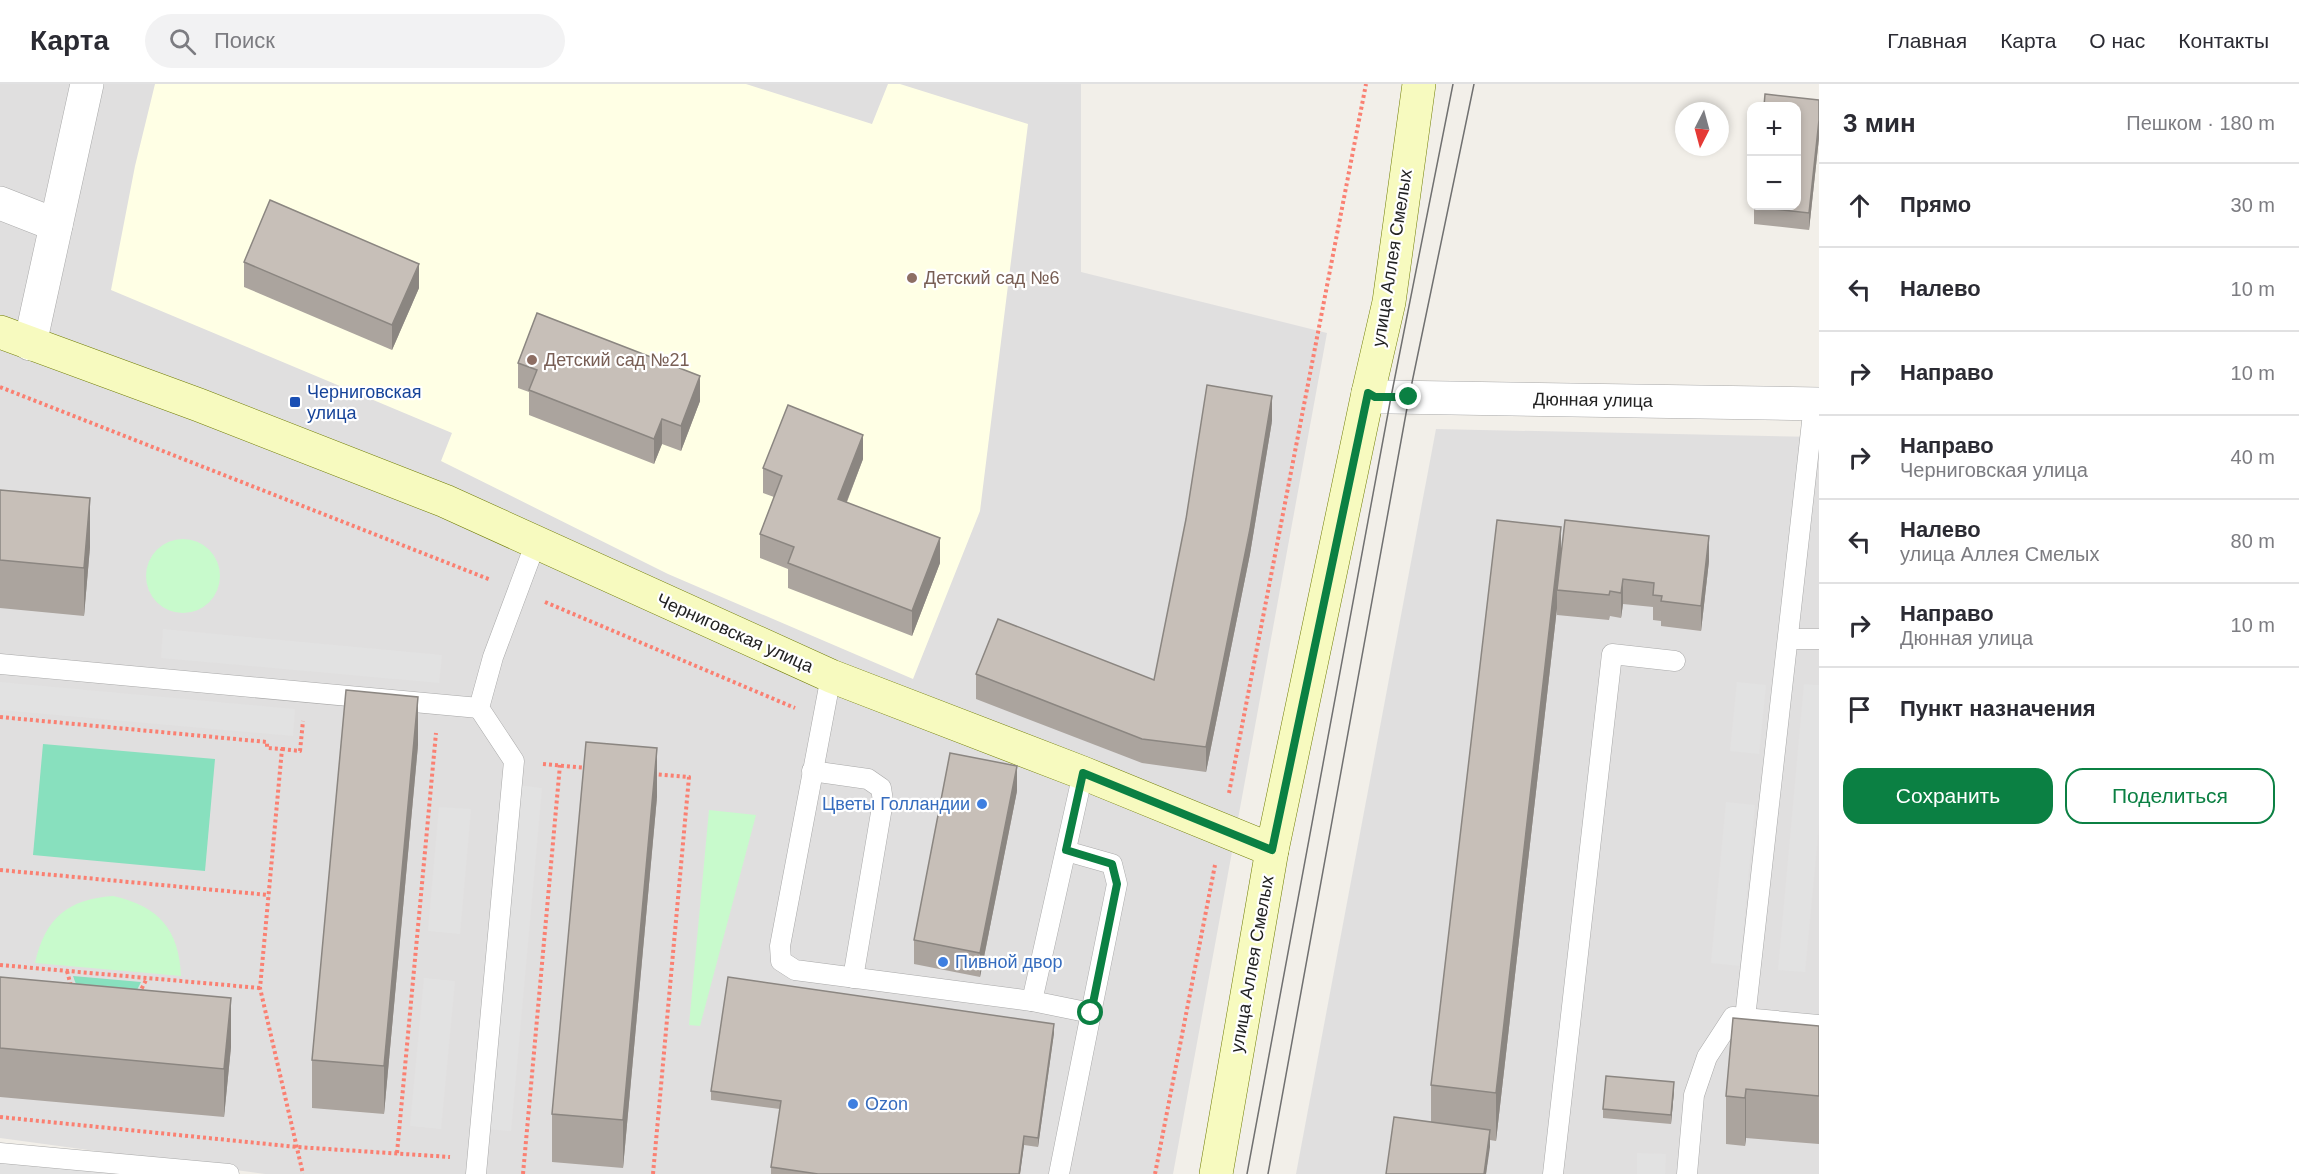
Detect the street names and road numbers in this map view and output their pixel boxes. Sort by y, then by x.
street label: улица Аллея Смелых [1368,168,1416,348]
street label: Дюнная улица [1533,389,1654,411]
street label: Черниговская улица [654,589,817,677]
street label: улица Аллея Смелых [1227,874,1277,1054]

